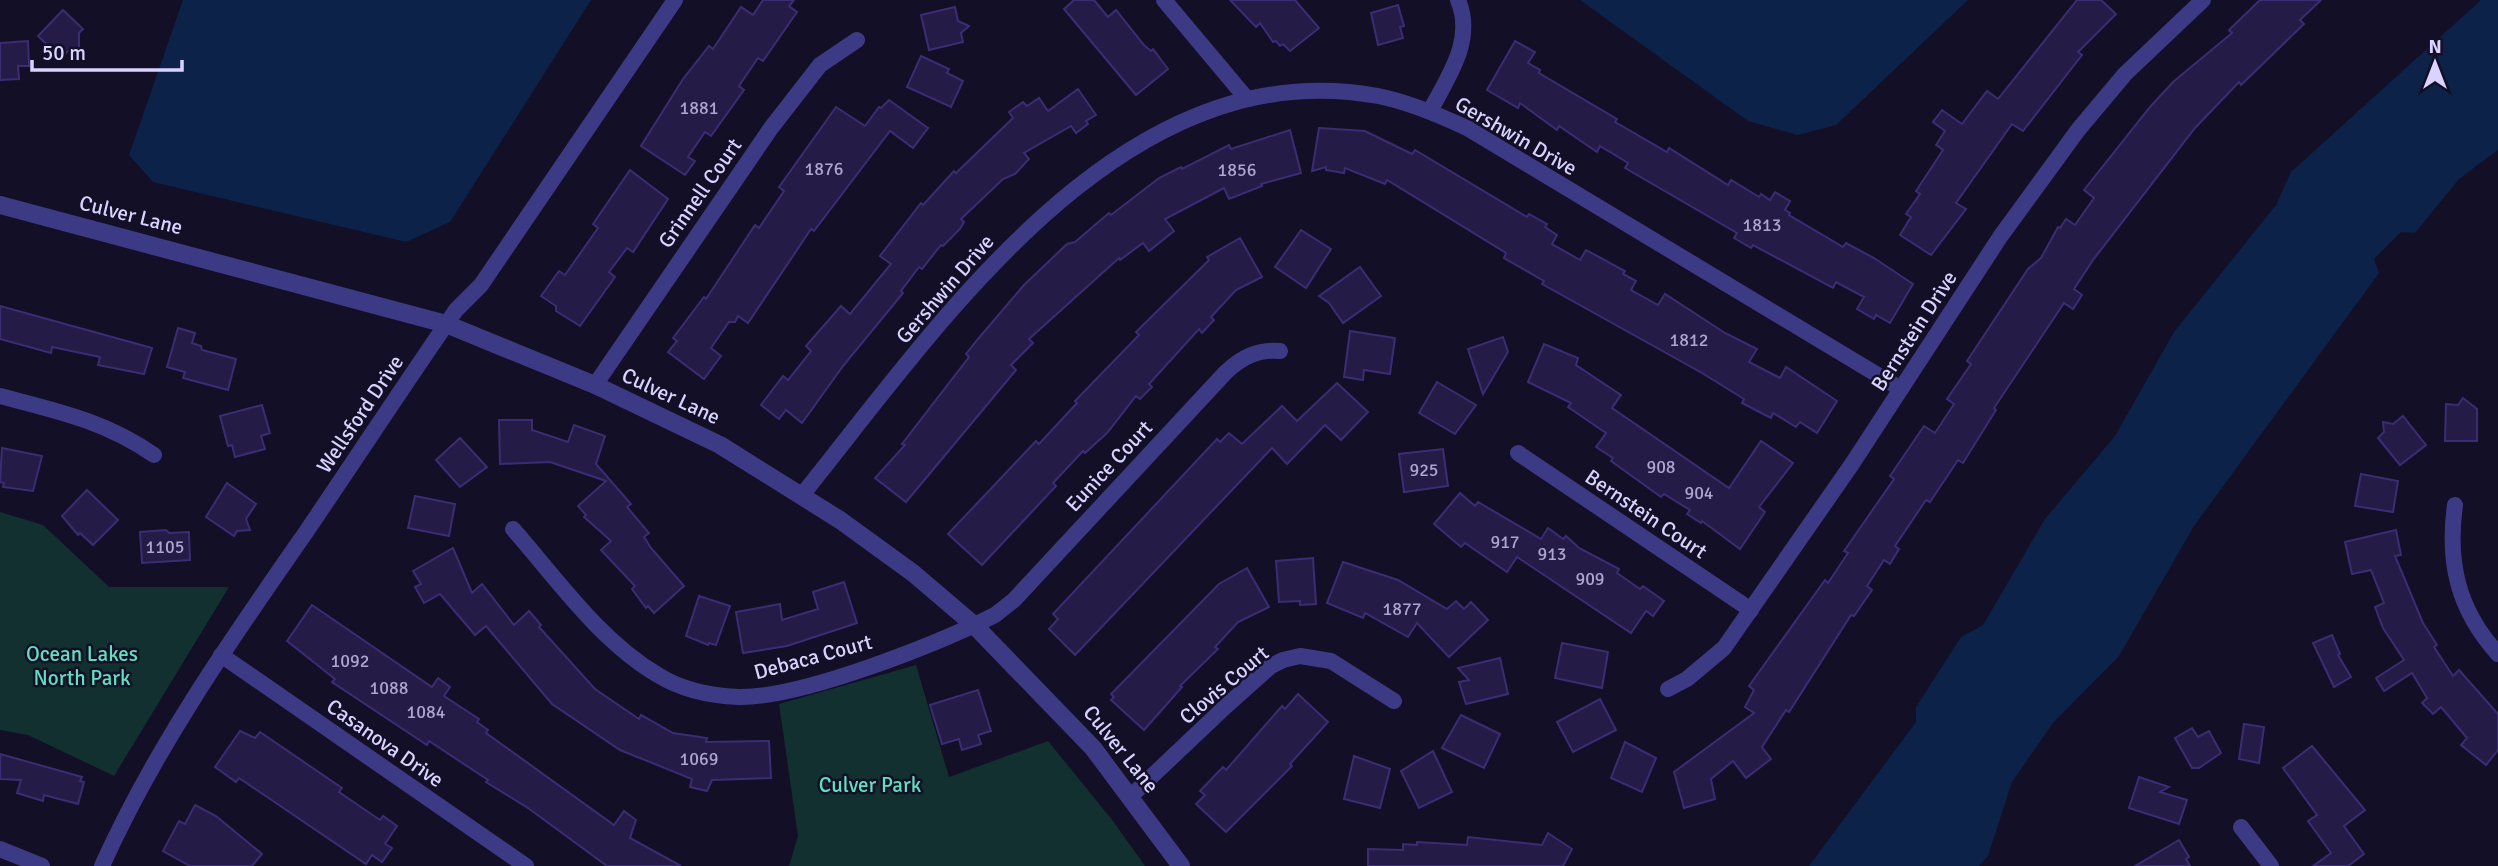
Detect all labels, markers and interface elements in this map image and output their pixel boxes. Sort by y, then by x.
scale bar [32,28,182,72]
north arrow [2400,28,2470,98]
text: N [2428,35,2442,59]
text: 50 m [42,40,86,66]
street label: Gershwin Drive [1451,91,1581,181]
house number: 1881 [680,97,718,119]
street label: Grinnell Court [653,133,747,253]
house number: 1876 [805,158,843,180]
house number: 1856 [1218,159,1256,181]
street label: Culver Lane [77,190,185,240]
house number: 1813 [1743,214,1781,236]
street label: Gershwin Drive [890,229,1000,349]
street label: Bernstein Drive [1866,266,1962,396]
house number: 1812 [1670,329,1708,351]
street label: Wellsford Drive [311,350,409,478]
street label: Culver Lane [618,362,724,430]
street label: Eunice Court [1060,415,1158,517]
house number: 908 [1646,456,1676,478]
house number: 925 [1409,459,1439,481]
street label: Bernstein Court [1580,464,1712,564]
house number: 904 [1684,482,1714,504]
house number: 917 [1490,531,1520,553]
house number: 1105 [146,536,184,558]
house number: 913 [1537,543,1567,565]
house number: 909 [1575,568,1605,590]
house number: 1877 [1383,598,1421,620]
street label: Debaca Court [751,629,875,685]
street label: Clovis Court [1174,640,1274,730]
park label: Ocean Lakes North Park [26,641,138,691]
house number: 1092 [331,650,369,672]
house number: 1088 [370,677,408,699]
street label: Casanova Drive [321,693,449,793]
street label: Culver Lane [1078,700,1164,798]
house number: 1084 [407,701,446,723]
house number: 1069 [680,748,718,770]
park label: Culver Park [819,772,922,798]

